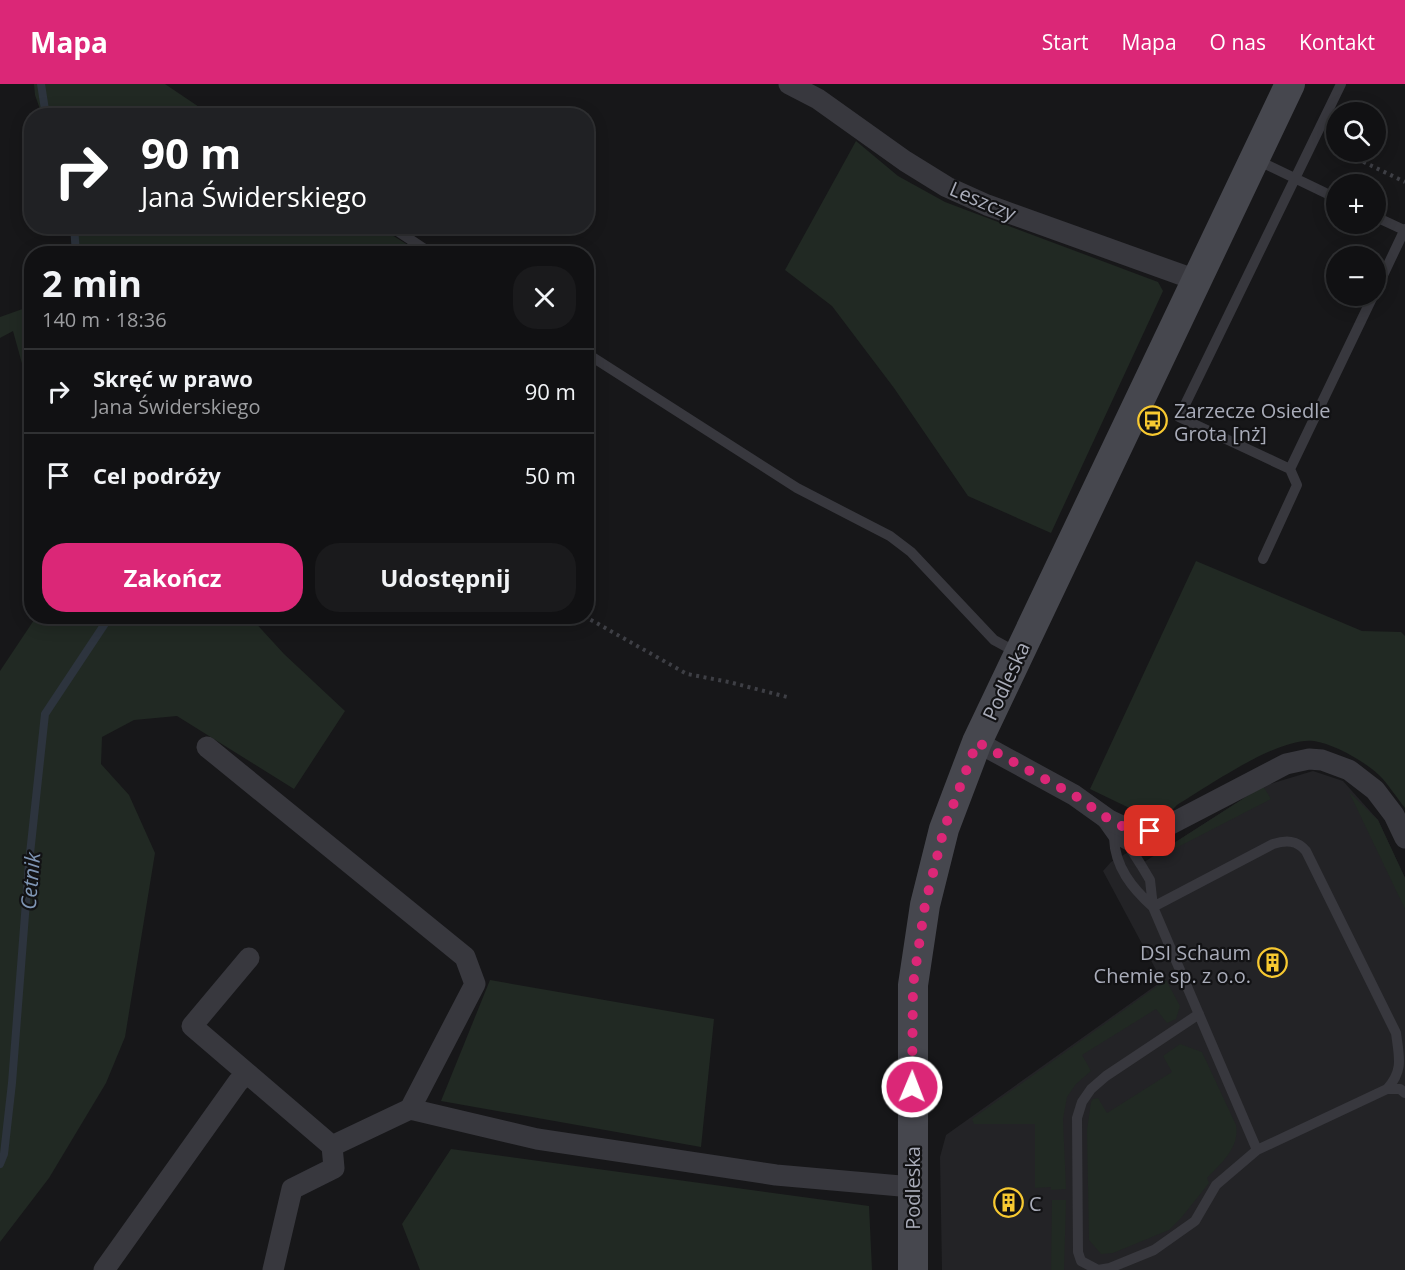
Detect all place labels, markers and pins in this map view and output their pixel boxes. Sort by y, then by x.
place label: Zarzecze Osiedle Grota [nż] [1174,397,1331,447]
bus stop icon: Zarzecze Osiedle Grota [nż] [1137,405,1169,437]
pin [1124,805,1175,856]
place label: DSI Schaum Chemie sp. z o.o. [1094,939,1251,989]
building icon: DSI Schaum Chemie sp. z o.o. [1256,947,1288,979]
building icon: C [992,1187,1024,1219]
place label: C [1029,1190,1042,1217]

